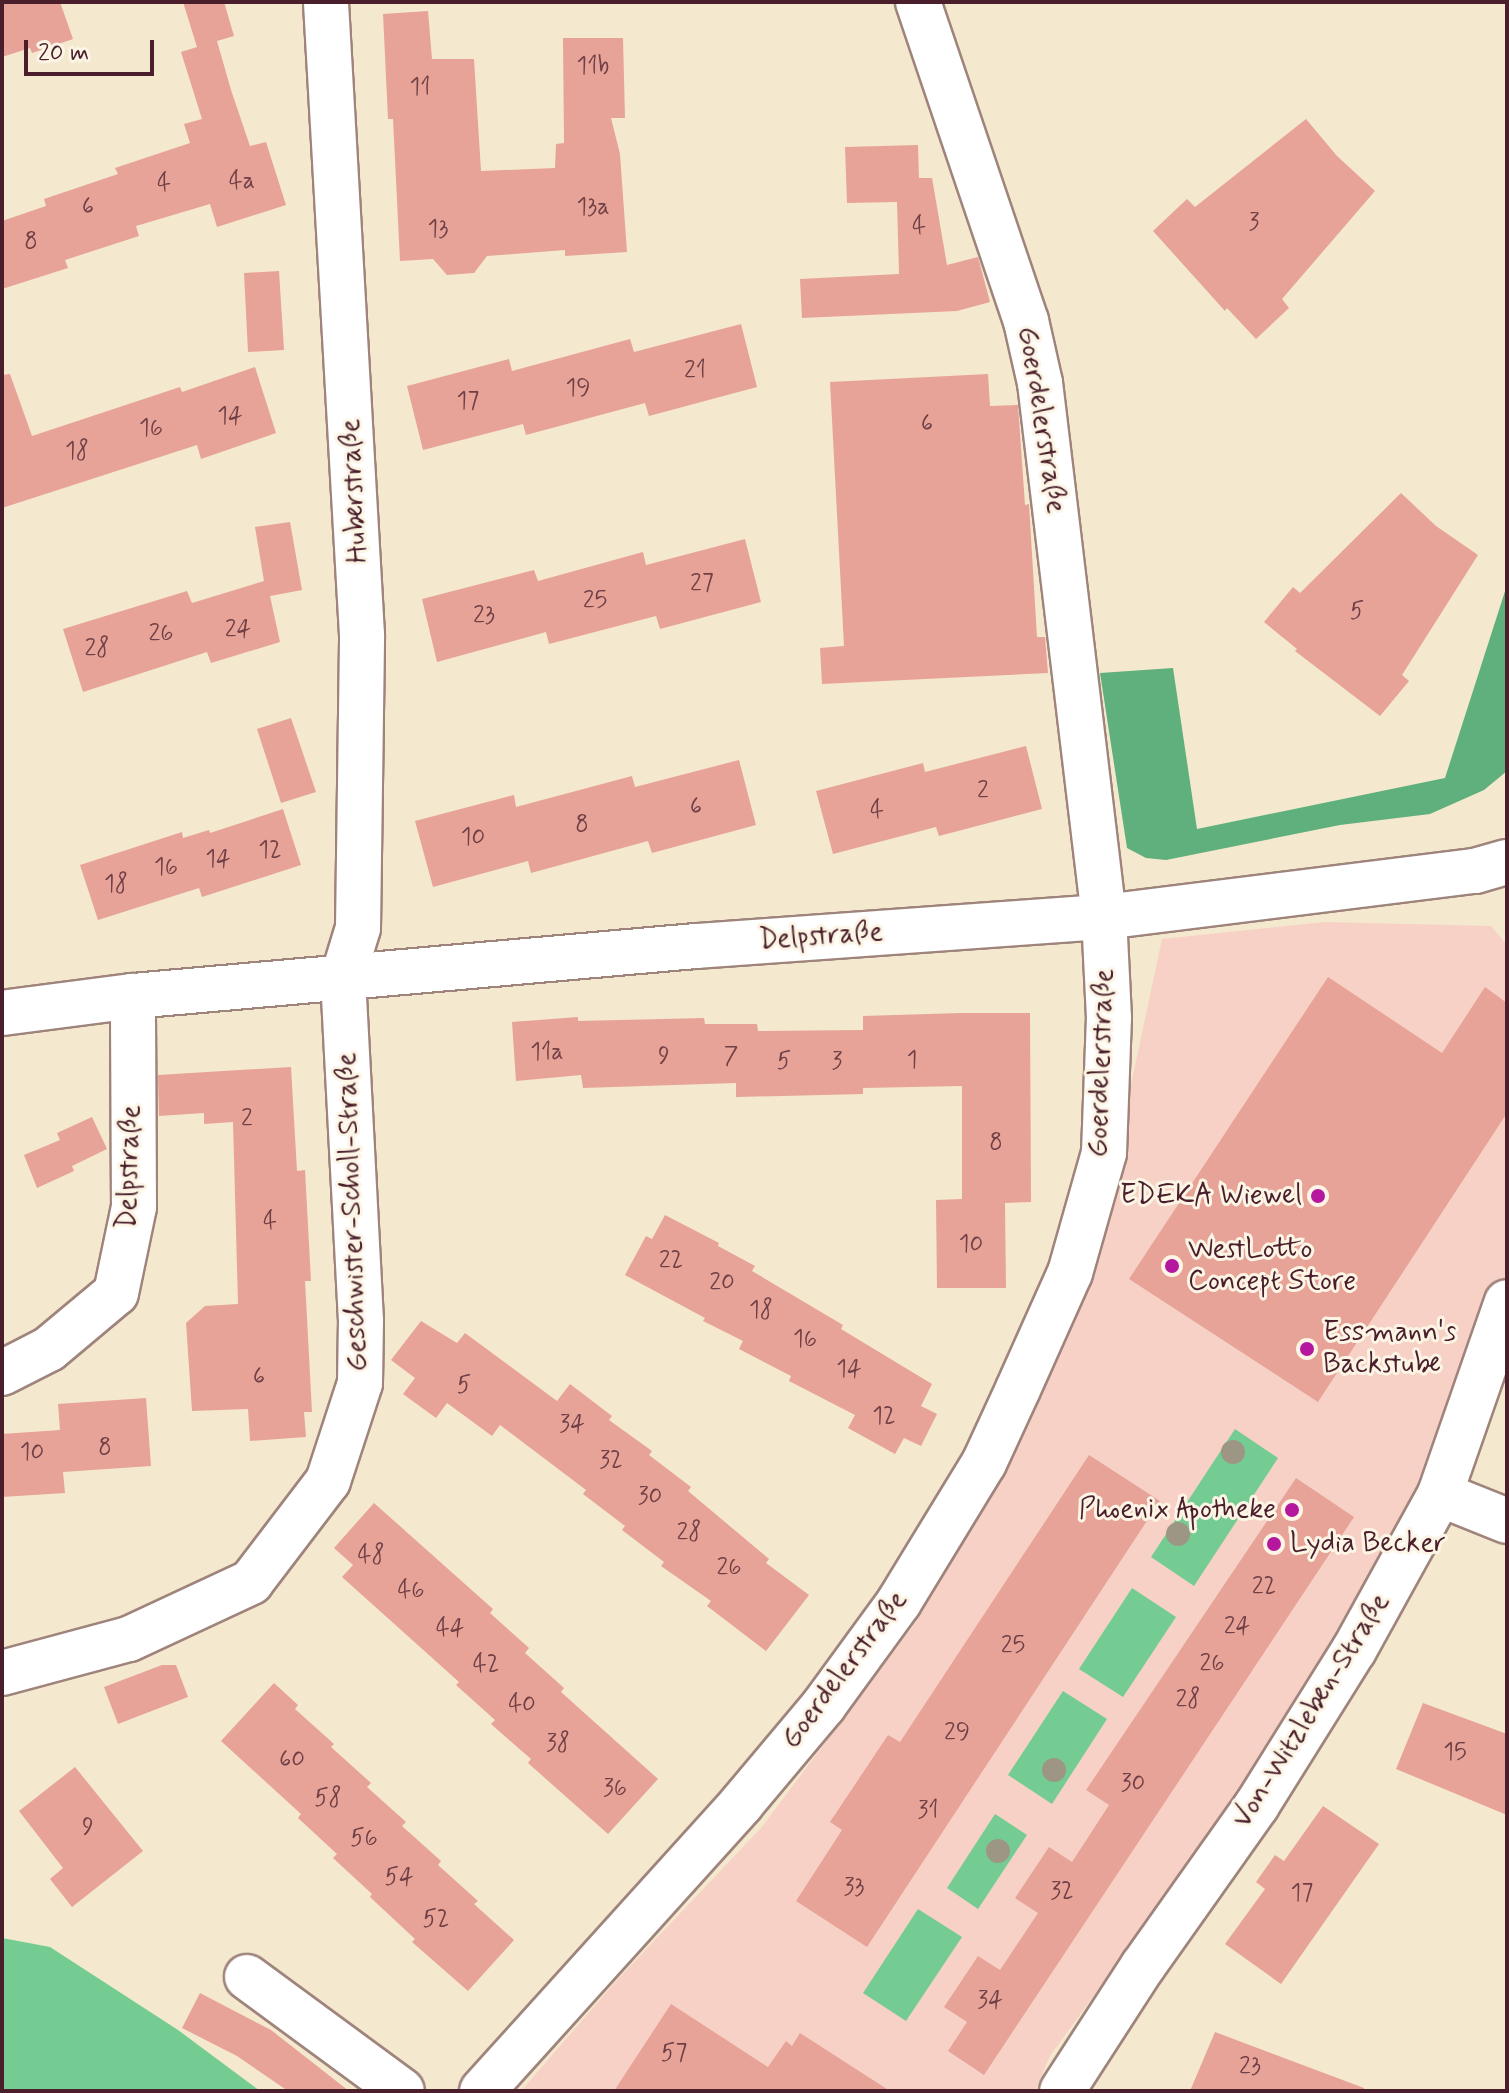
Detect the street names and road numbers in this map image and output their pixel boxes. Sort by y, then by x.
street label: Goerdelerstraße [1010,324,1072,516]
street label: Huberstraße [334,418,376,564]
street label: Delpstraße [758,916,884,958]
street label: Goerdelerstraße [1082,968,1122,1158]
street label: Geschwister-Scholl-Straße [331,1052,375,1372]
street label: Delpstraße [111,1104,149,1230]
street label: Goerdelerstraße [775,1584,915,1756]
street label: Von-Witzleben-Straße [1226,1587,1398,1835]

